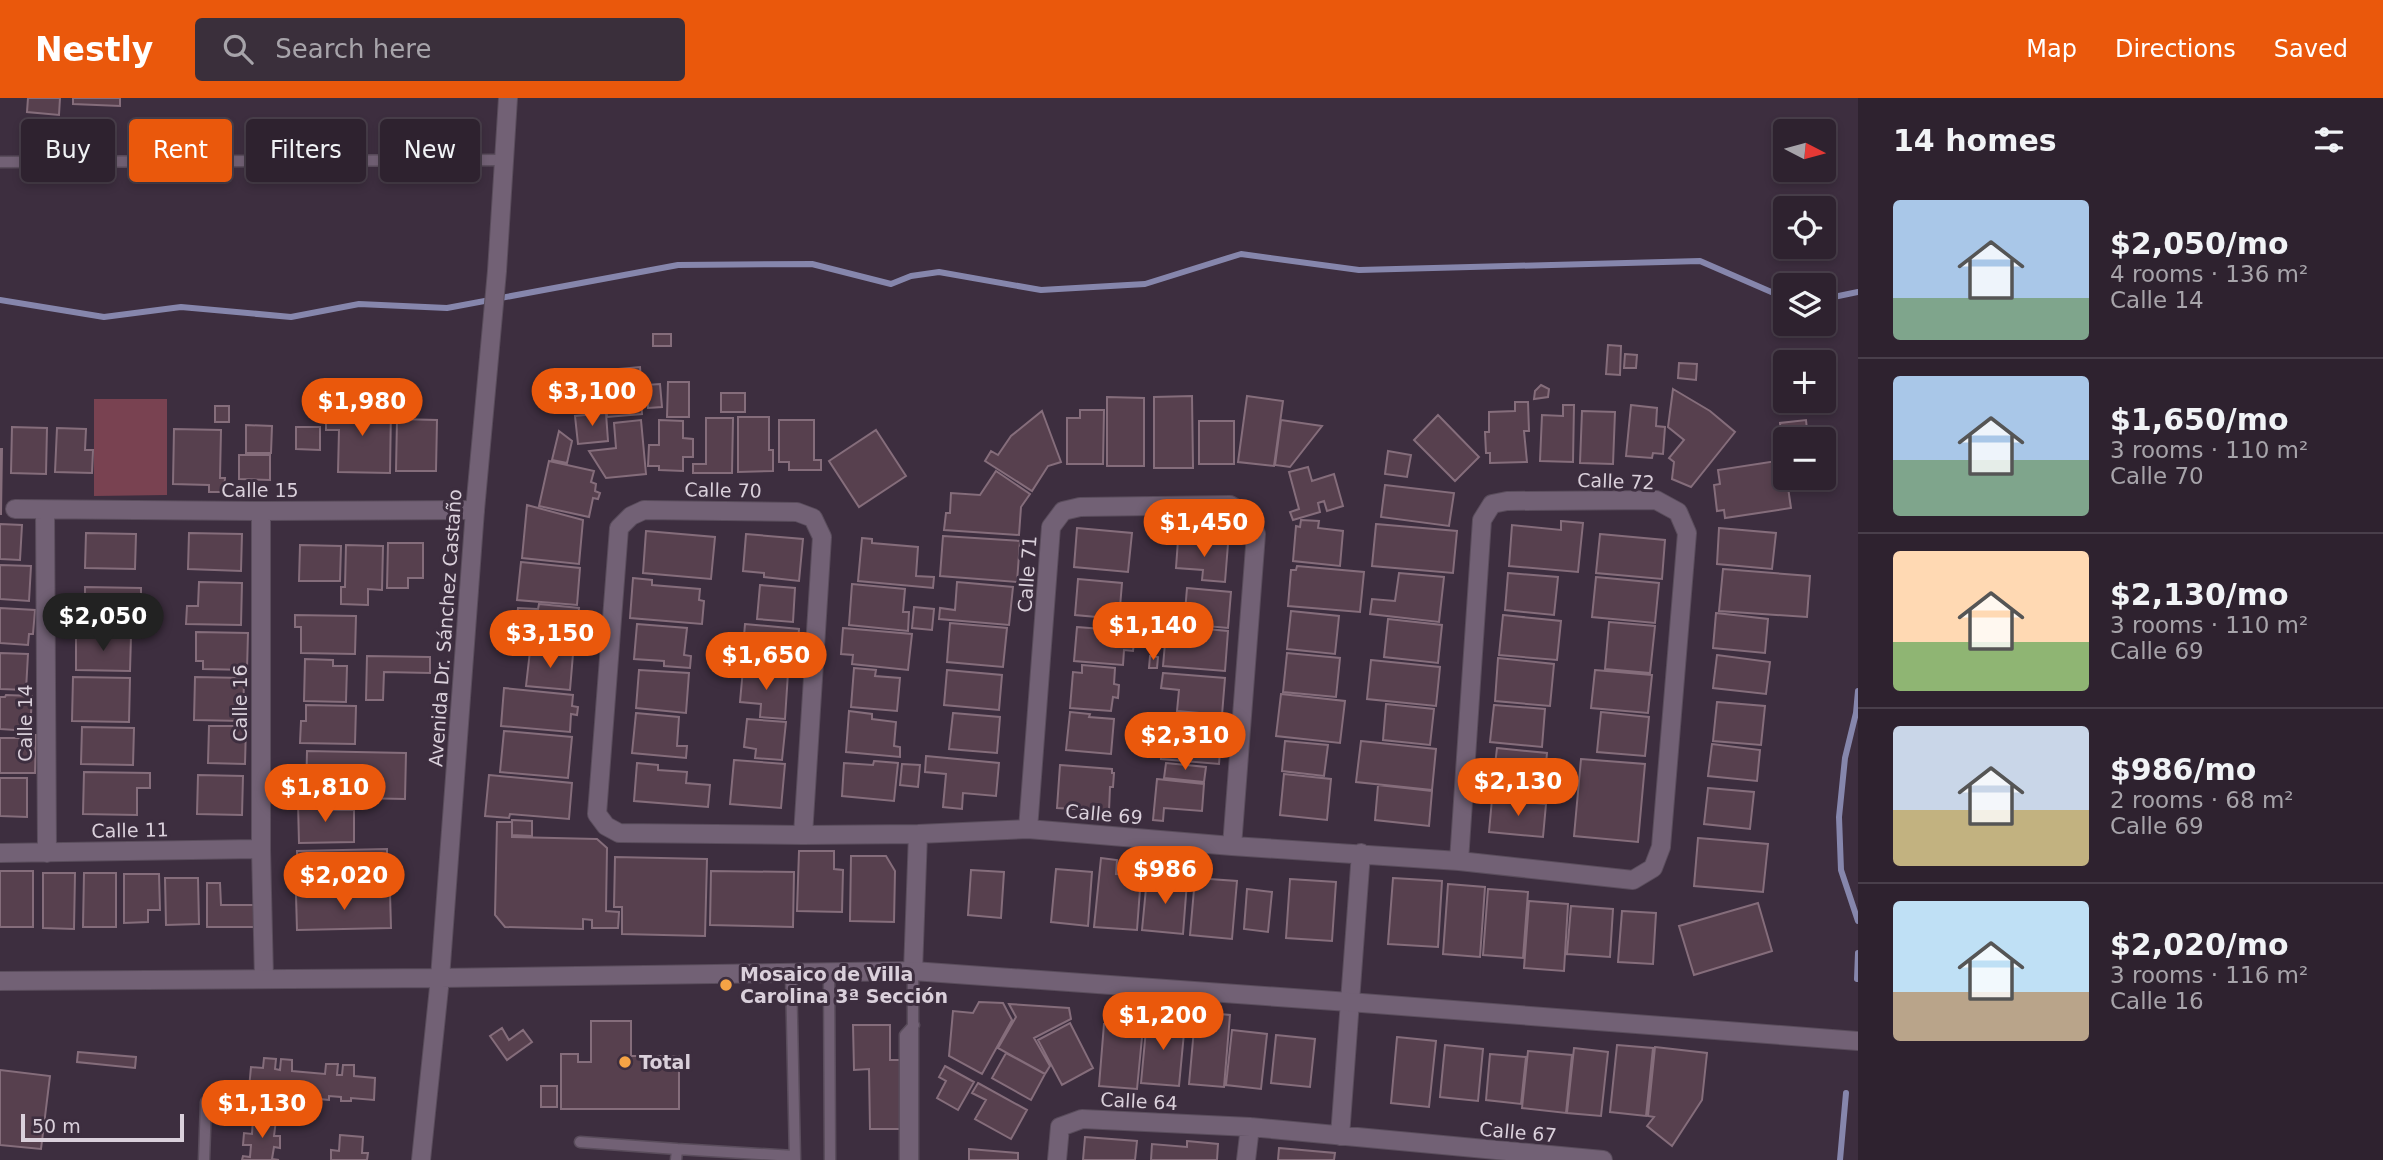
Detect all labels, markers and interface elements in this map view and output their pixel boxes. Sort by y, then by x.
search box [195,18,685,81]
text: Nestly [35,30,153,69]
icon: search [219,30,257,68]
text: Search here [275,34,431,64]
text: Map [2026,35,2077,63]
text: Directions [2115,35,2236,63]
text: Saved [2274,35,2348,63]
chip: Buy [21,119,115,182]
chip: Rent [129,119,232,182]
chip: Filters [246,119,366,182]
chip: New [380,119,480,182]
north arrow [1773,119,1836,182]
map controls [1773,119,1836,490]
icon: filters [2310,121,2348,159]
text: 14 homes [1893,123,2057,158]
button: locate [1773,196,1836,259]
text: $2,050/mo [2110,226,2289,261]
icon: home [1949,228,2033,312]
text: 4 rooms · 136 m² [2110,261,2308,287]
button: layers [1773,273,1836,336]
text: Calle 14 [2110,287,2204,313]
button: + [1773,350,1836,413]
pin: $3,100 [535,368,649,428]
pin: $1,980 [305,378,419,438]
text: $3,100 [548,378,636,404]
text: $1,980 [318,388,406,414]
text: $1,650/mo [2110,402,2289,437]
icon: home [1949,404,2033,488]
button: − [1773,427,1836,490]
text: 3 rooms · 110 m² [2110,437,2308,463]
text: Calle 70 [2110,463,2204,489]
street label: Calle 72 [1577,469,1655,493]
street label: Calle 70 [684,478,762,502]
street label: Calle 15 [221,479,299,501]
street label: Avenida Dr. Sánchez Castaño [424,488,466,768]
pin: $1,450 [1147,500,1261,559]
text: $1,450 [1160,509,1248,535]
street label: Calle 71 [1013,535,1041,613]
text: $2,130/mo [2110,577,2289,612]
icon: home [1949,579,2033,663]
pin: $2,050 [46,594,160,653]
pin: $1,140 [1096,602,1210,662]
text: $2,050 [59,603,147,629]
pin: $3,150 [493,610,607,670]
text: $1,140 [1109,612,1197,638]
text: 3 rooms · 110 m² [2110,612,2308,638]
text: $3,150 [506,620,594,646]
pin: $1,650 [709,632,823,692]
text: Calle 69 [2110,638,2204,664]
text: $1,650 [722,642,810,668]
street label: Calle 16 [229,664,251,742]
street label: Calle 14 [14,684,36,762]
pin: $2,310 [1128,712,1242,772]
text: $2,310 [1141,722,1229,748]
text: $986/mo [2110,752,2256,787]
icon: home [1949,754,2033,838]
pin: $2,130 [1461,758,1575,818]
pin: $1,810 [268,764,382,824]
text: $2,130 [1474,768,1562,794]
text: $1,810 [281,774,369,800]
text: 2 rooms · 68 m² [2110,787,2294,813]
street label: Calle 69 [1065,800,1143,828]
text: Calle 69 [2110,813,2204,839]
street label: Calle 11 [91,818,169,842]
pin: $986 [1124,846,1206,906]
pin: $2,020 [287,852,401,912]
text: $986 [1133,856,1197,882]
text: $2,020 [300,862,388,888]
text: $2,020/mo [2110,927,2289,962]
icon: home [1949,929,2033,1013]
text: 3 rooms · 116 m² [2110,962,2308,988]
place label: Mosaico de Villa Carolina 3ª Sección [740,963,948,1007]
marker: Mosaico de Villa Carolina 3ª Sección [718,977,734,993]
text: Calle 16 [2110,988,2204,1014]
pin: $1,200 [1106,992,1220,1052]
text: $1,200 [1119,1002,1207,1028]
place label: Total [639,1051,691,1073]
marker: Total [617,1054,633,1070]
pin: $1,130 [205,1080,319,1140]
street label: Calle 64 [1100,1088,1178,1114]
text: $1,130 [218,1090,306,1116]
scale bar [21,1111,184,1143]
text: 50 m [32,1115,81,1137]
street label: Calle 67 [1479,1118,1557,1146]

